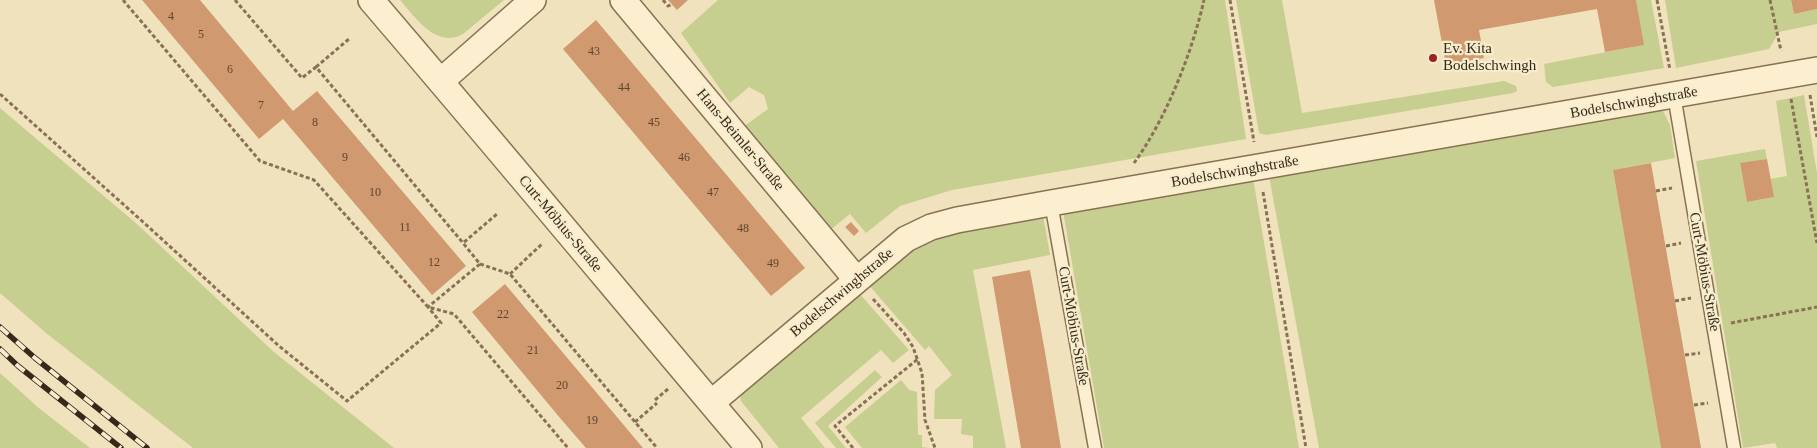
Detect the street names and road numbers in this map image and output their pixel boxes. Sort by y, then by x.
street label: Bodelschwinghstraße [1569,83,1699,123]
street label: Hans-Beimler-Straße [692,86,788,194]
street label: Bodelschwinghstraße [1170,152,1300,192]
street label: Curt-Möbius-Straße [514,172,606,276]
street label: Curt-Möbius-Straße [1685,211,1723,333]
street label: Bodelschwinghstraße [787,245,897,341]
street label: Curt-Möbius-Straße [1054,265,1092,387]

